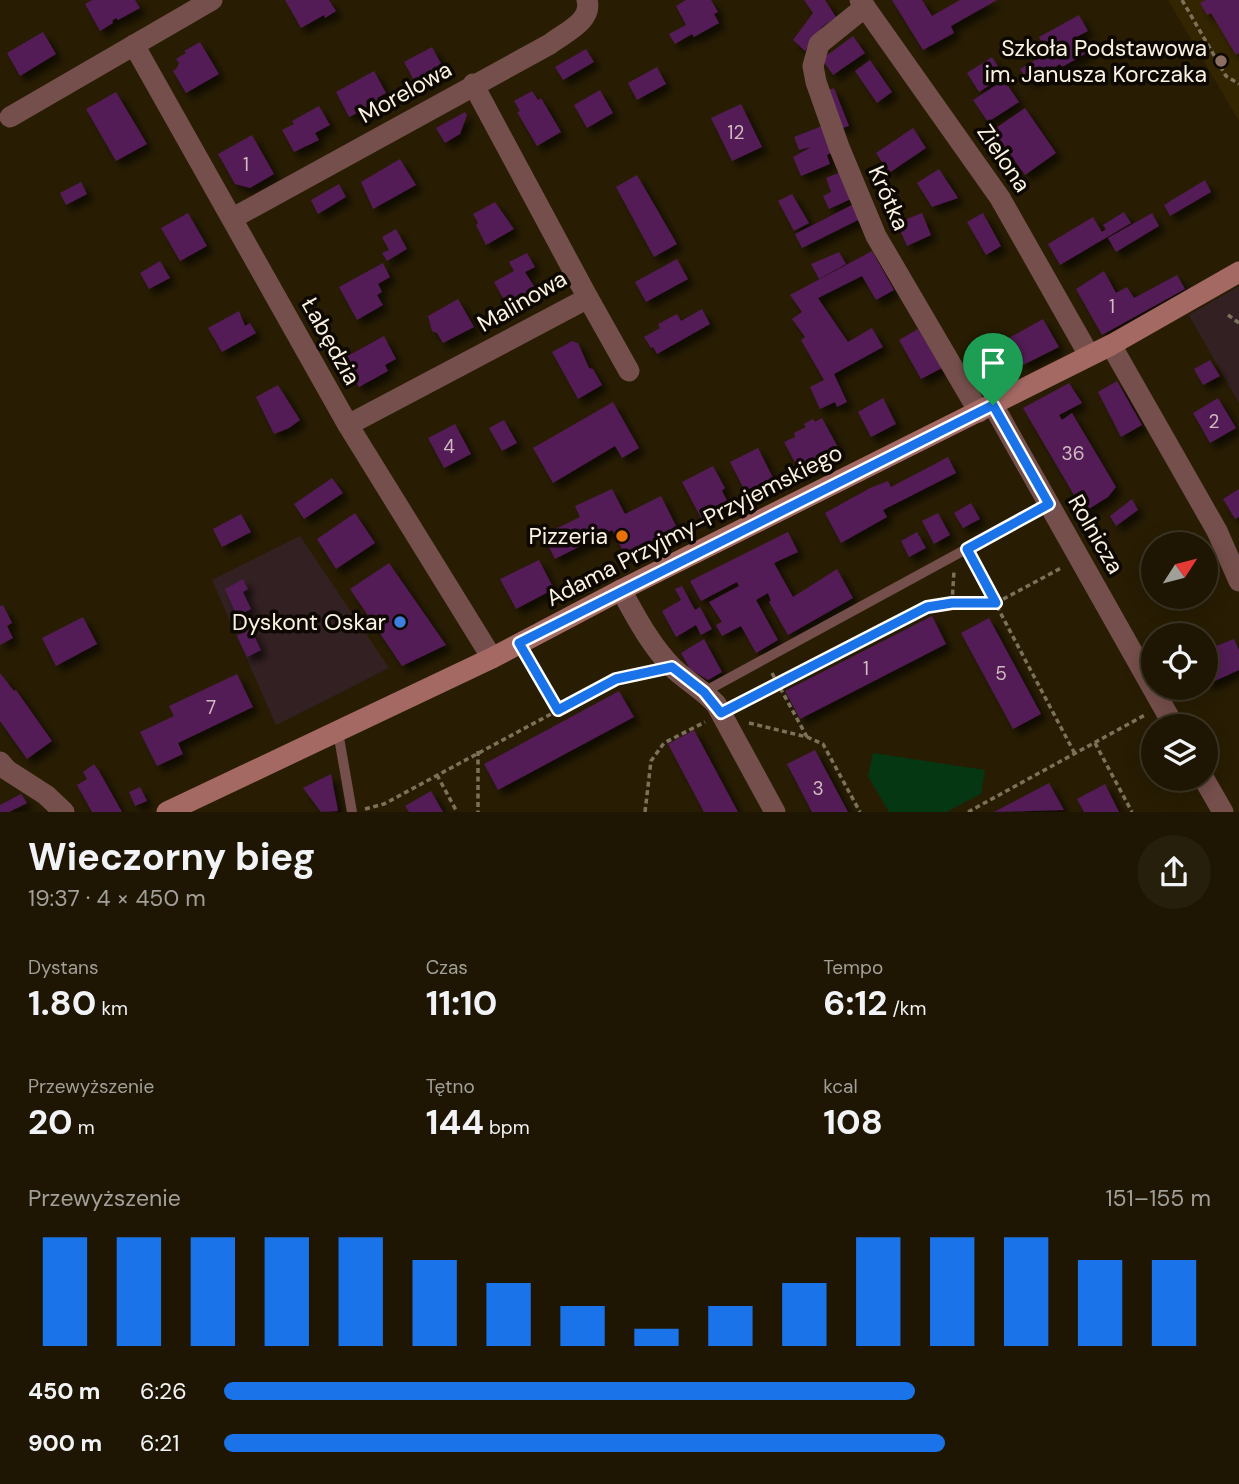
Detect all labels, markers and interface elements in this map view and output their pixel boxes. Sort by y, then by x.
place label: Szkoła Podstawowa im. Janusza Korczaka [985,33,1207,89]
marker: Szkoła Podstawowa im. Janusza Korczaka [1213,53,1229,69]
street label: Morelowa [353,54,457,130]
street label: Zielona [970,118,1038,198]
house number: 12 [728,120,744,145]
house number: 1 [243,152,249,177]
street label: Krótka [862,161,916,235]
street label: Malinowa [472,263,572,339]
street label: Łabędzia [295,292,367,390]
house number: 1 [1109,294,1115,319]
pin [963,333,1023,405]
icon: arrive [974,344,1012,382]
house number: 2 [1209,409,1220,434]
house number: 4 [443,434,455,459]
street label: Adama Przyjmy-Przyjemskiego [541,437,847,613]
house number: 36 [1061,441,1085,466]
street label: Rolnicza [1061,489,1131,579]
place label: Pizzeria [528,521,608,551]
marker: Pizzeria [614,528,630,544]
north arrow [1141,532,1218,609]
map controls [1141,532,1218,791]
place label: Dyskont Oskar [232,607,386,637]
marker: Dyskont Oskar [392,614,408,630]
button: locate [1141,623,1218,700]
house number: 1 [863,656,869,681]
house number: 5 [995,661,1007,686]
house number: 7 [206,695,216,720]
button: layers [1141,714,1218,791]
house number: 3 [812,776,824,801]
text: Wieczorny bieg [28,832,315,882]
button: share [1137,835,1211,909]
text: 19:37 · 4 × 450 m [28,883,206,913]
text: Dystans [28,955,98,980]
text: Czas [426,955,468,980]
text: Tempo [823,955,883,980]
text: 1.80 [28,980,96,1026]
text: 11:10 [426,980,497,1026]
text: 6:12 [823,980,887,1026]
text: km [96,996,128,1021]
text: /km [887,996,926,1021]
text: Przewyższenie [28,1074,154,1099]
text: Tętno [426,1074,475,1099]
text: kcal [823,1074,858,1099]
text: 20 [28,1099,73,1145]
text: 144 [426,1099,484,1145]
text: 108 [823,1099,883,1145]
text: m [73,1115,95,1140]
text: bpm [484,1115,530,1140]
text: Przewyższenie [28,1183,181,1213]
text: 151–155 m [1105,1183,1211,1213]
text: 450 m [28,1376,101,1406]
text: 6:26 [140,1376,187,1406]
text: 900 m [28,1428,102,1458]
text: 6:21 [140,1428,180,1458]

